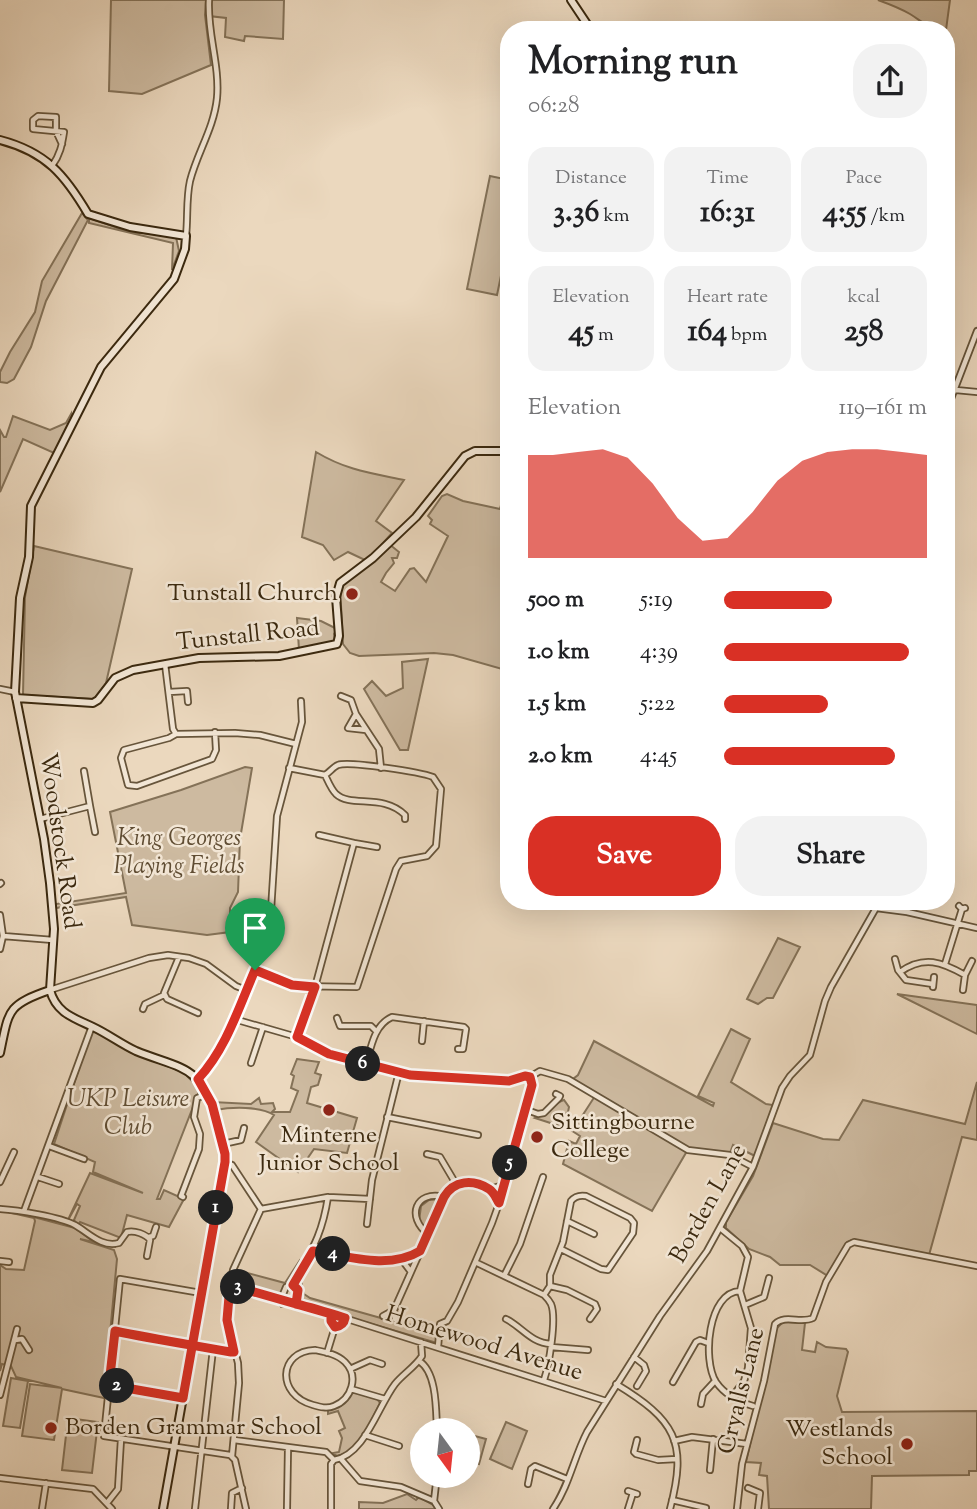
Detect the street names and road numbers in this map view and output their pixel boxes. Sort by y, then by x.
street label: Tunstall Road [175,612,322,660]
street label: Woodstock Road [30,751,88,932]
street label: Borden Lane [662,1138,756,1270]
street label: Homewood Avenue [381,1298,587,1390]
street label: Cryalls Lane [710,1324,774,1458]

